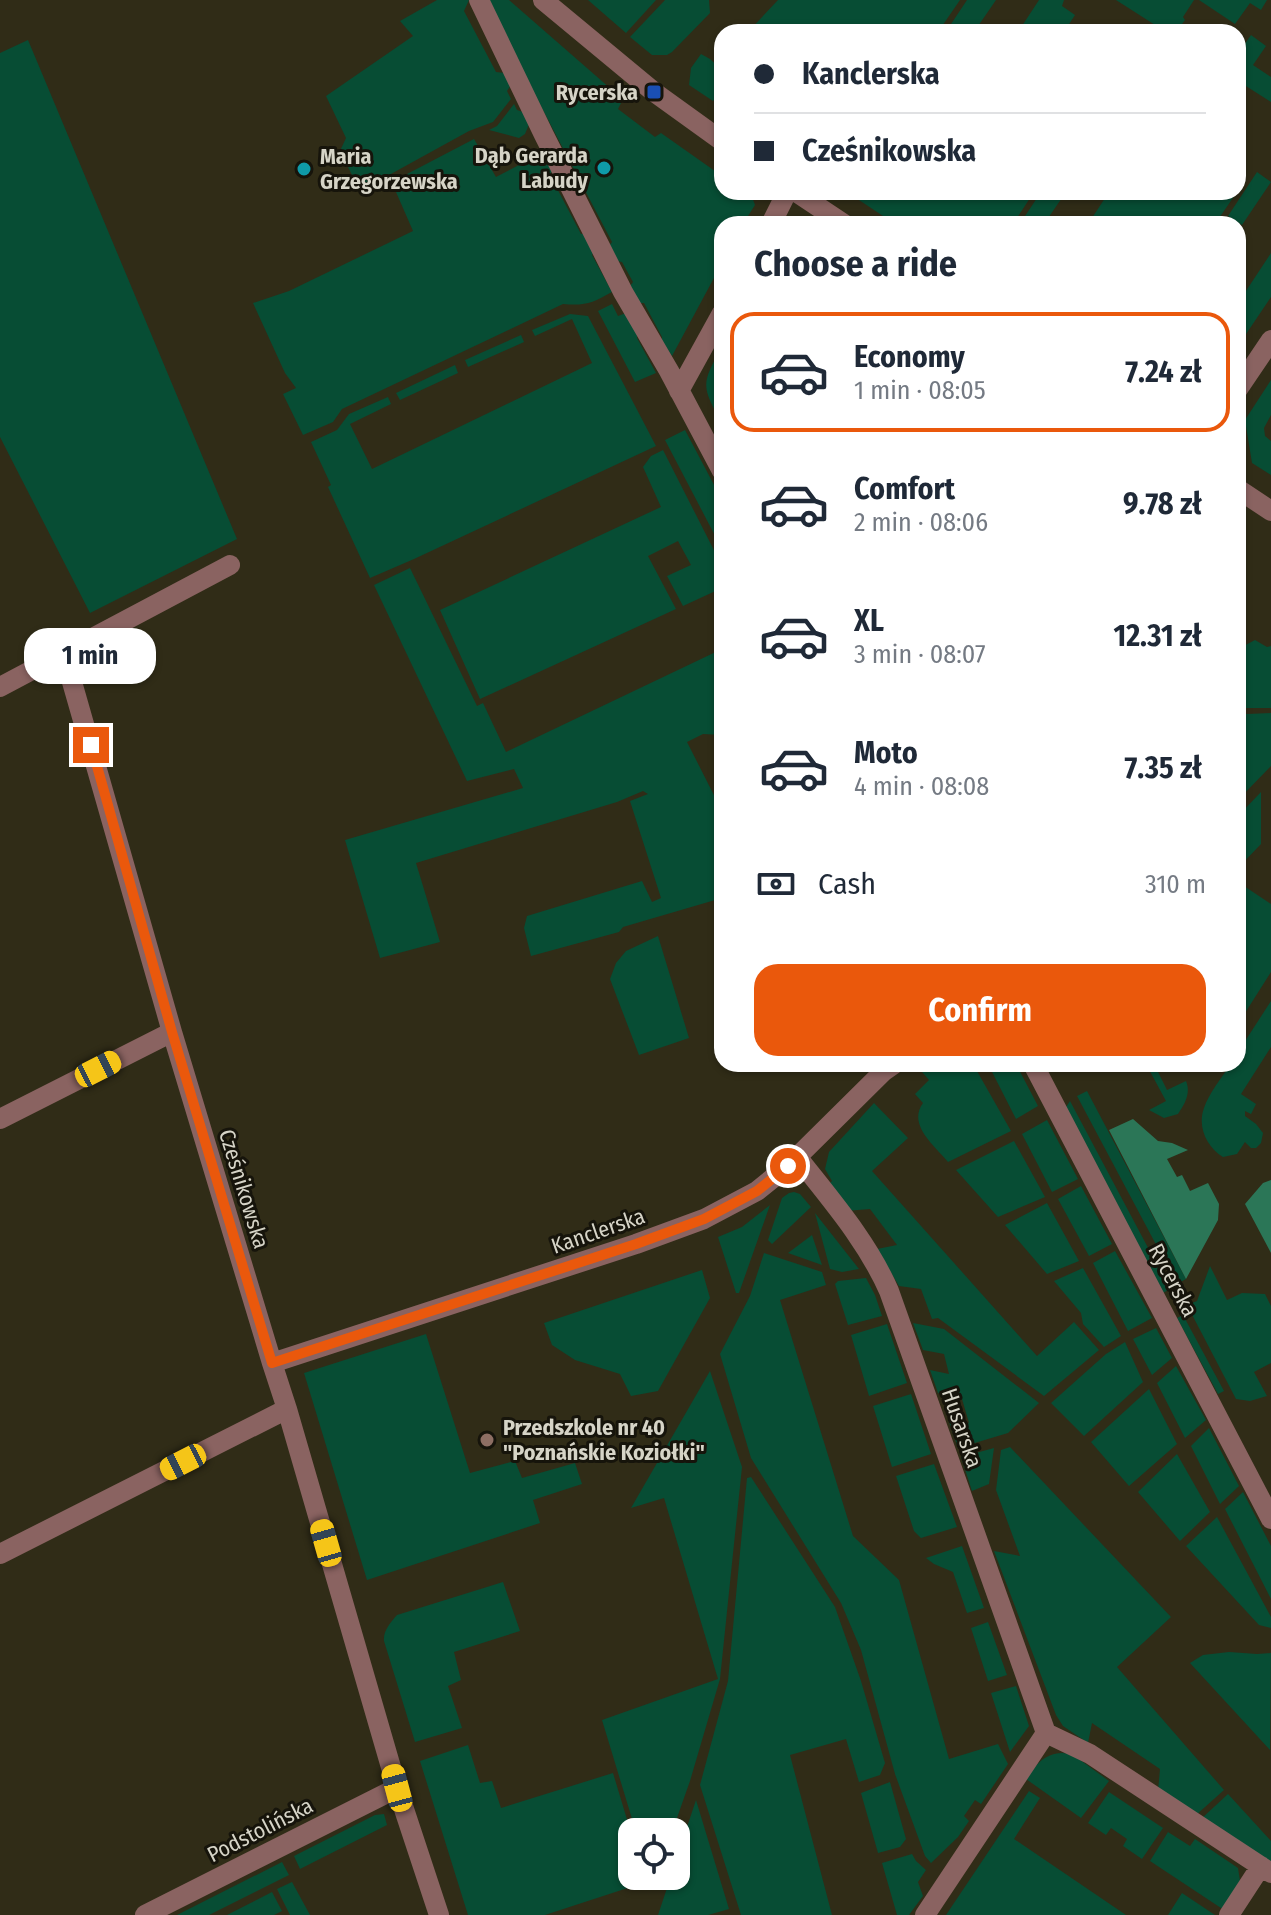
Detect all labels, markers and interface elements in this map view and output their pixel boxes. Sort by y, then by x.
text: Kanclerska [802,56,940,92]
place label: Rycerska [556,79,638,106]
marker: Rycerska [645,83,663,101]
text: Cześnikowska [802,133,976,169]
place label: Dąb Gerarda Labudy [475,142,589,194]
place label: Maria Grzegorzewska [320,143,458,195]
marker: Dąb Gerarda Labudy [595,159,613,177]
marker: Maria Grzegorzewska [295,160,313,178]
text: Choose a ride [754,242,957,286]
icon: car [758,336,830,408]
text: Economy [854,339,965,375]
text: 7.24 zł [1125,354,1202,390]
text: 1 min · 08:05 [854,375,986,406]
icon: car [758,468,830,540]
text: Comfort [854,471,955,507]
text: 9.78 zł [1123,486,1202,522]
text: 2 min · 08:06 [854,507,988,538]
icon: car [758,600,830,672]
text: XL [854,603,884,639]
text: 12.31 zł [1113,618,1202,654]
callout: 1 min [25,629,157,685]
text: 3 min · 08:07 [854,639,985,670]
text: 1 min [62,640,118,671]
route end [73,727,109,763]
icon: car [758,732,830,804]
text: Moto [854,735,918,771]
text: 7.35 zł [1125,750,1202,786]
text: 4 min · 08:08 [854,771,989,802]
icon: cash [754,862,798,906]
text: Cash [818,866,876,902]
text: 310 m [1145,869,1206,900]
button: Confirm [754,964,1206,1056]
car [71,1047,125,1091]
street label: Cześnikowska [213,1126,275,1252]
route start [770,1148,806,1184]
street label: Kanclerska [548,1202,648,1260]
street label: Rycerska [1143,1239,1203,1321]
street label: Husarska [936,1385,988,1471]
place label: Przedszkole nr 40 "Poznańskie Koziołki" [503,1414,705,1466]
marker: Przedszkole nr 40 "Poznańskie Koziołki" [478,1431,496,1449]
car [156,1440,210,1484]
car [308,1517,344,1569]
car [379,1762,415,1814]
street label: Podstolińska [203,1792,317,1868]
map controls [618,1818,690,1890]
button: locate [618,1818,690,1890]

